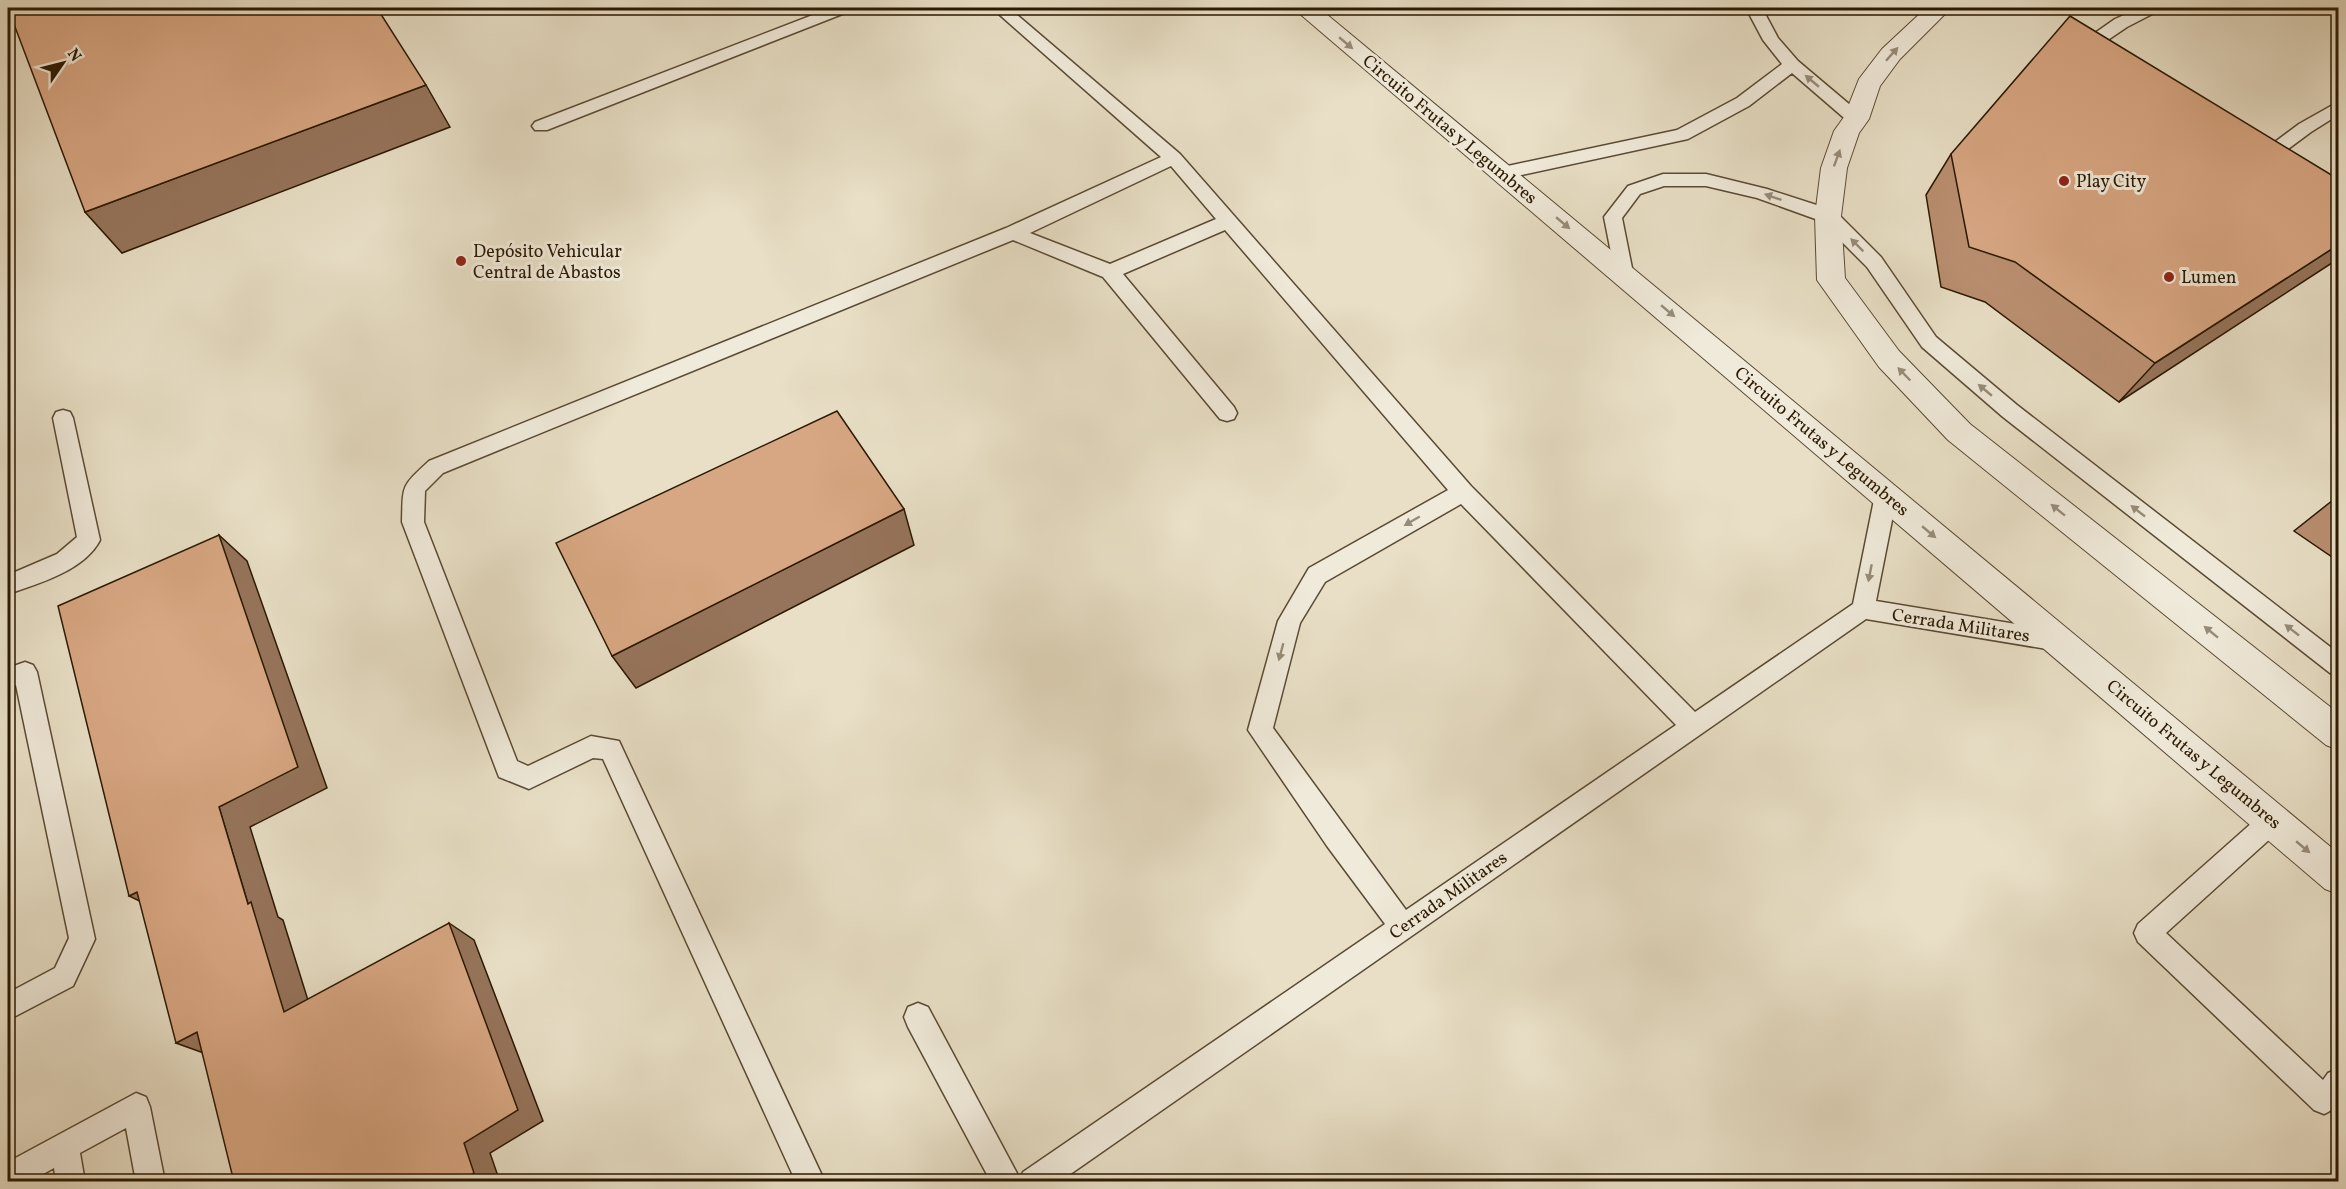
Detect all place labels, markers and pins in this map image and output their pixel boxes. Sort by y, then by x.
place label: Play City [2076,170,2147,195]
marker: Play City [2057,174,2071,188]
place label: Depósito Vehicular Central de Abastos [473,240,622,286]
marker: Depósito Vehicular Central de Abastos [454,254,468,268]
place label: Lumen [2181,266,2237,291]
marker: Lumen [2162,270,2176,284]

